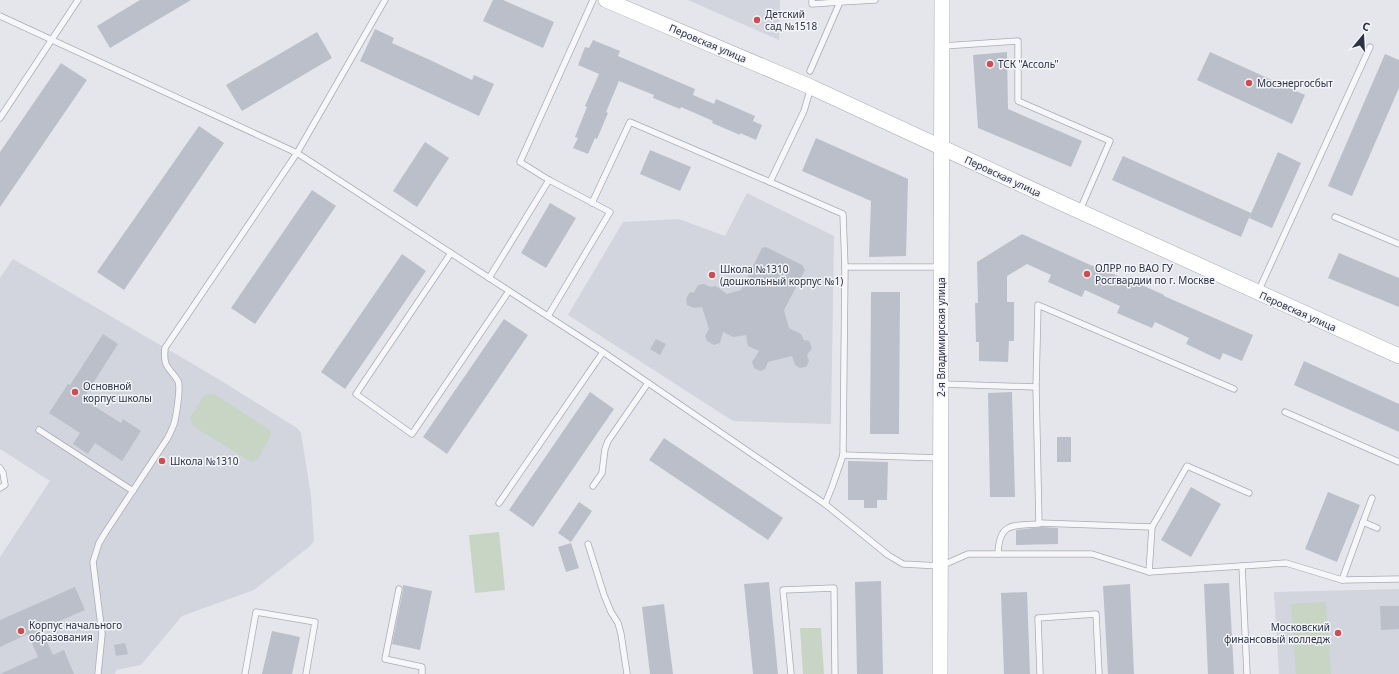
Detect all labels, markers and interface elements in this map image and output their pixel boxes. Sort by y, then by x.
place label: Детский сад №1518 [765,7,818,33]
marker: Детский сад №1518 [752,15,762,25]
north arrow [1343,16,1383,56]
text: С [1361,18,1372,34]
street label: Перовская улица [667,20,749,66]
place label: ТСК "Ассоль" [998,57,1058,71]
marker: ТСК "Ассоль" [985,59,995,69]
place label: Мосэнергосбыт [1257,76,1333,90]
marker: Мосэнергосбыт [1244,78,1254,88]
street label: Перовская улица [963,152,1043,200]
place label: ОЛРР по ВАО ГУ Росгвардии по г. Москве [1095,261,1215,287]
place label: Школа №1310 (дошкольный корпус №1) [720,262,843,288]
marker: ОЛРР по ВАО ГУ Росгвардии по г. Москве [1082,269,1092,279]
marker: Школа №1310 (дошкольный корпус №1) [707,270,717,280]
street label: 2-я Владимирская улица [934,277,948,397]
street label: Перовская улица [1257,288,1339,334]
place label: Основной корпус школы [83,379,152,405]
marker: Основной корпус школы [70,387,80,397]
place label: Школа №1310 [170,454,239,468]
marker: Школа №1310 [157,456,167,466]
place label: Корпус начального образования [29,618,122,644]
place label: Московский финансовый колледж [1224,620,1330,646]
marker: Корпус начального образования [16,626,26,636]
marker: Московский финансовый колледж [1333,628,1343,638]

